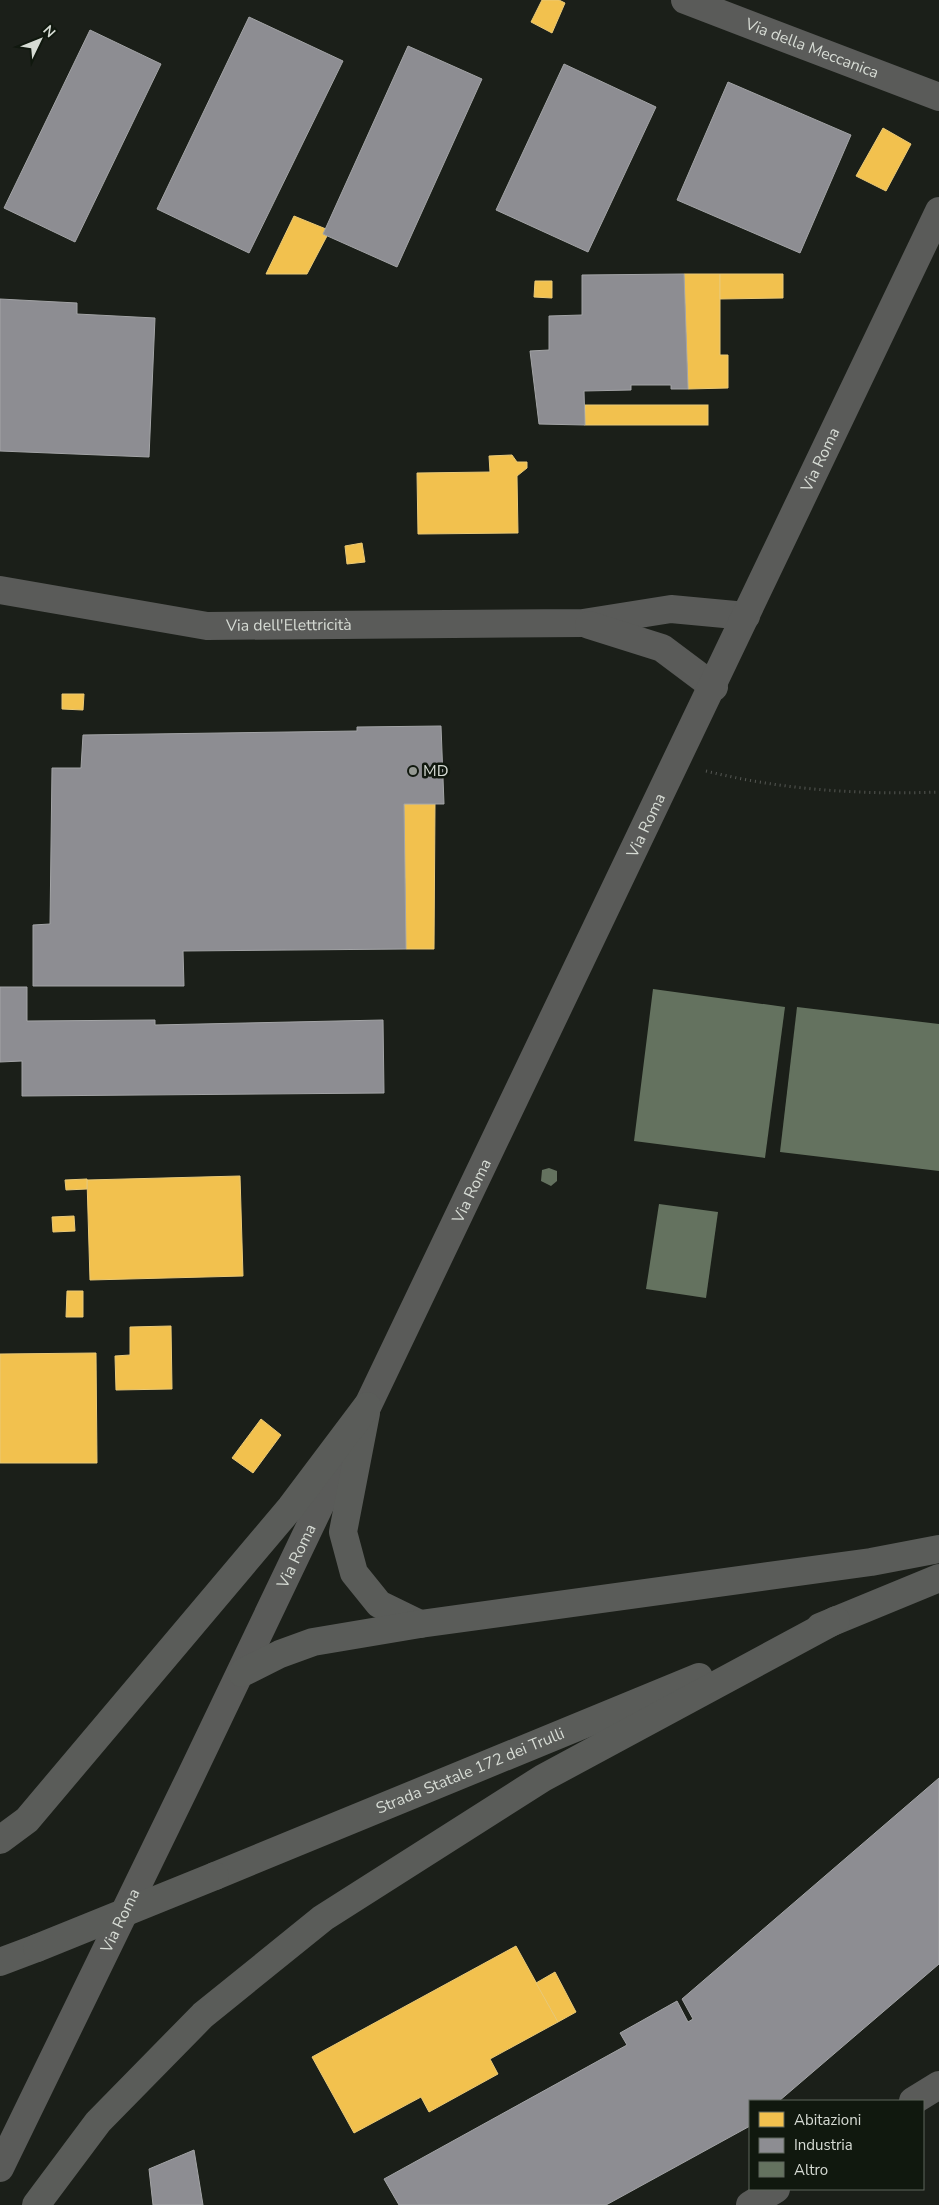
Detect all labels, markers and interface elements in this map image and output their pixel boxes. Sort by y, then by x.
street label: Via della Meccanica [741,13,882,84]
north arrow [15,15,65,65]
text: N [39,21,60,42]
street label: Via Roma [795,424,845,497]
street label: Via dell'Elettricità [225,614,352,637]
place label: MD [423,760,449,782]
marker: MD [407,765,419,777]
street label: Via Roma [621,790,671,862]
street label: Via Roma [447,1155,497,1228]
street label: Via Roma [271,1520,322,1593]
street label: Strada Statale 172 dei Trulli [373,1723,568,1820]
street label: Via Roma [95,1885,145,1958]
legend [749,2100,924,2190]
text: Abitazioni [794,2110,861,2130]
text: Industria [794,2135,853,2155]
text: Altro [794,2160,828,2180]

